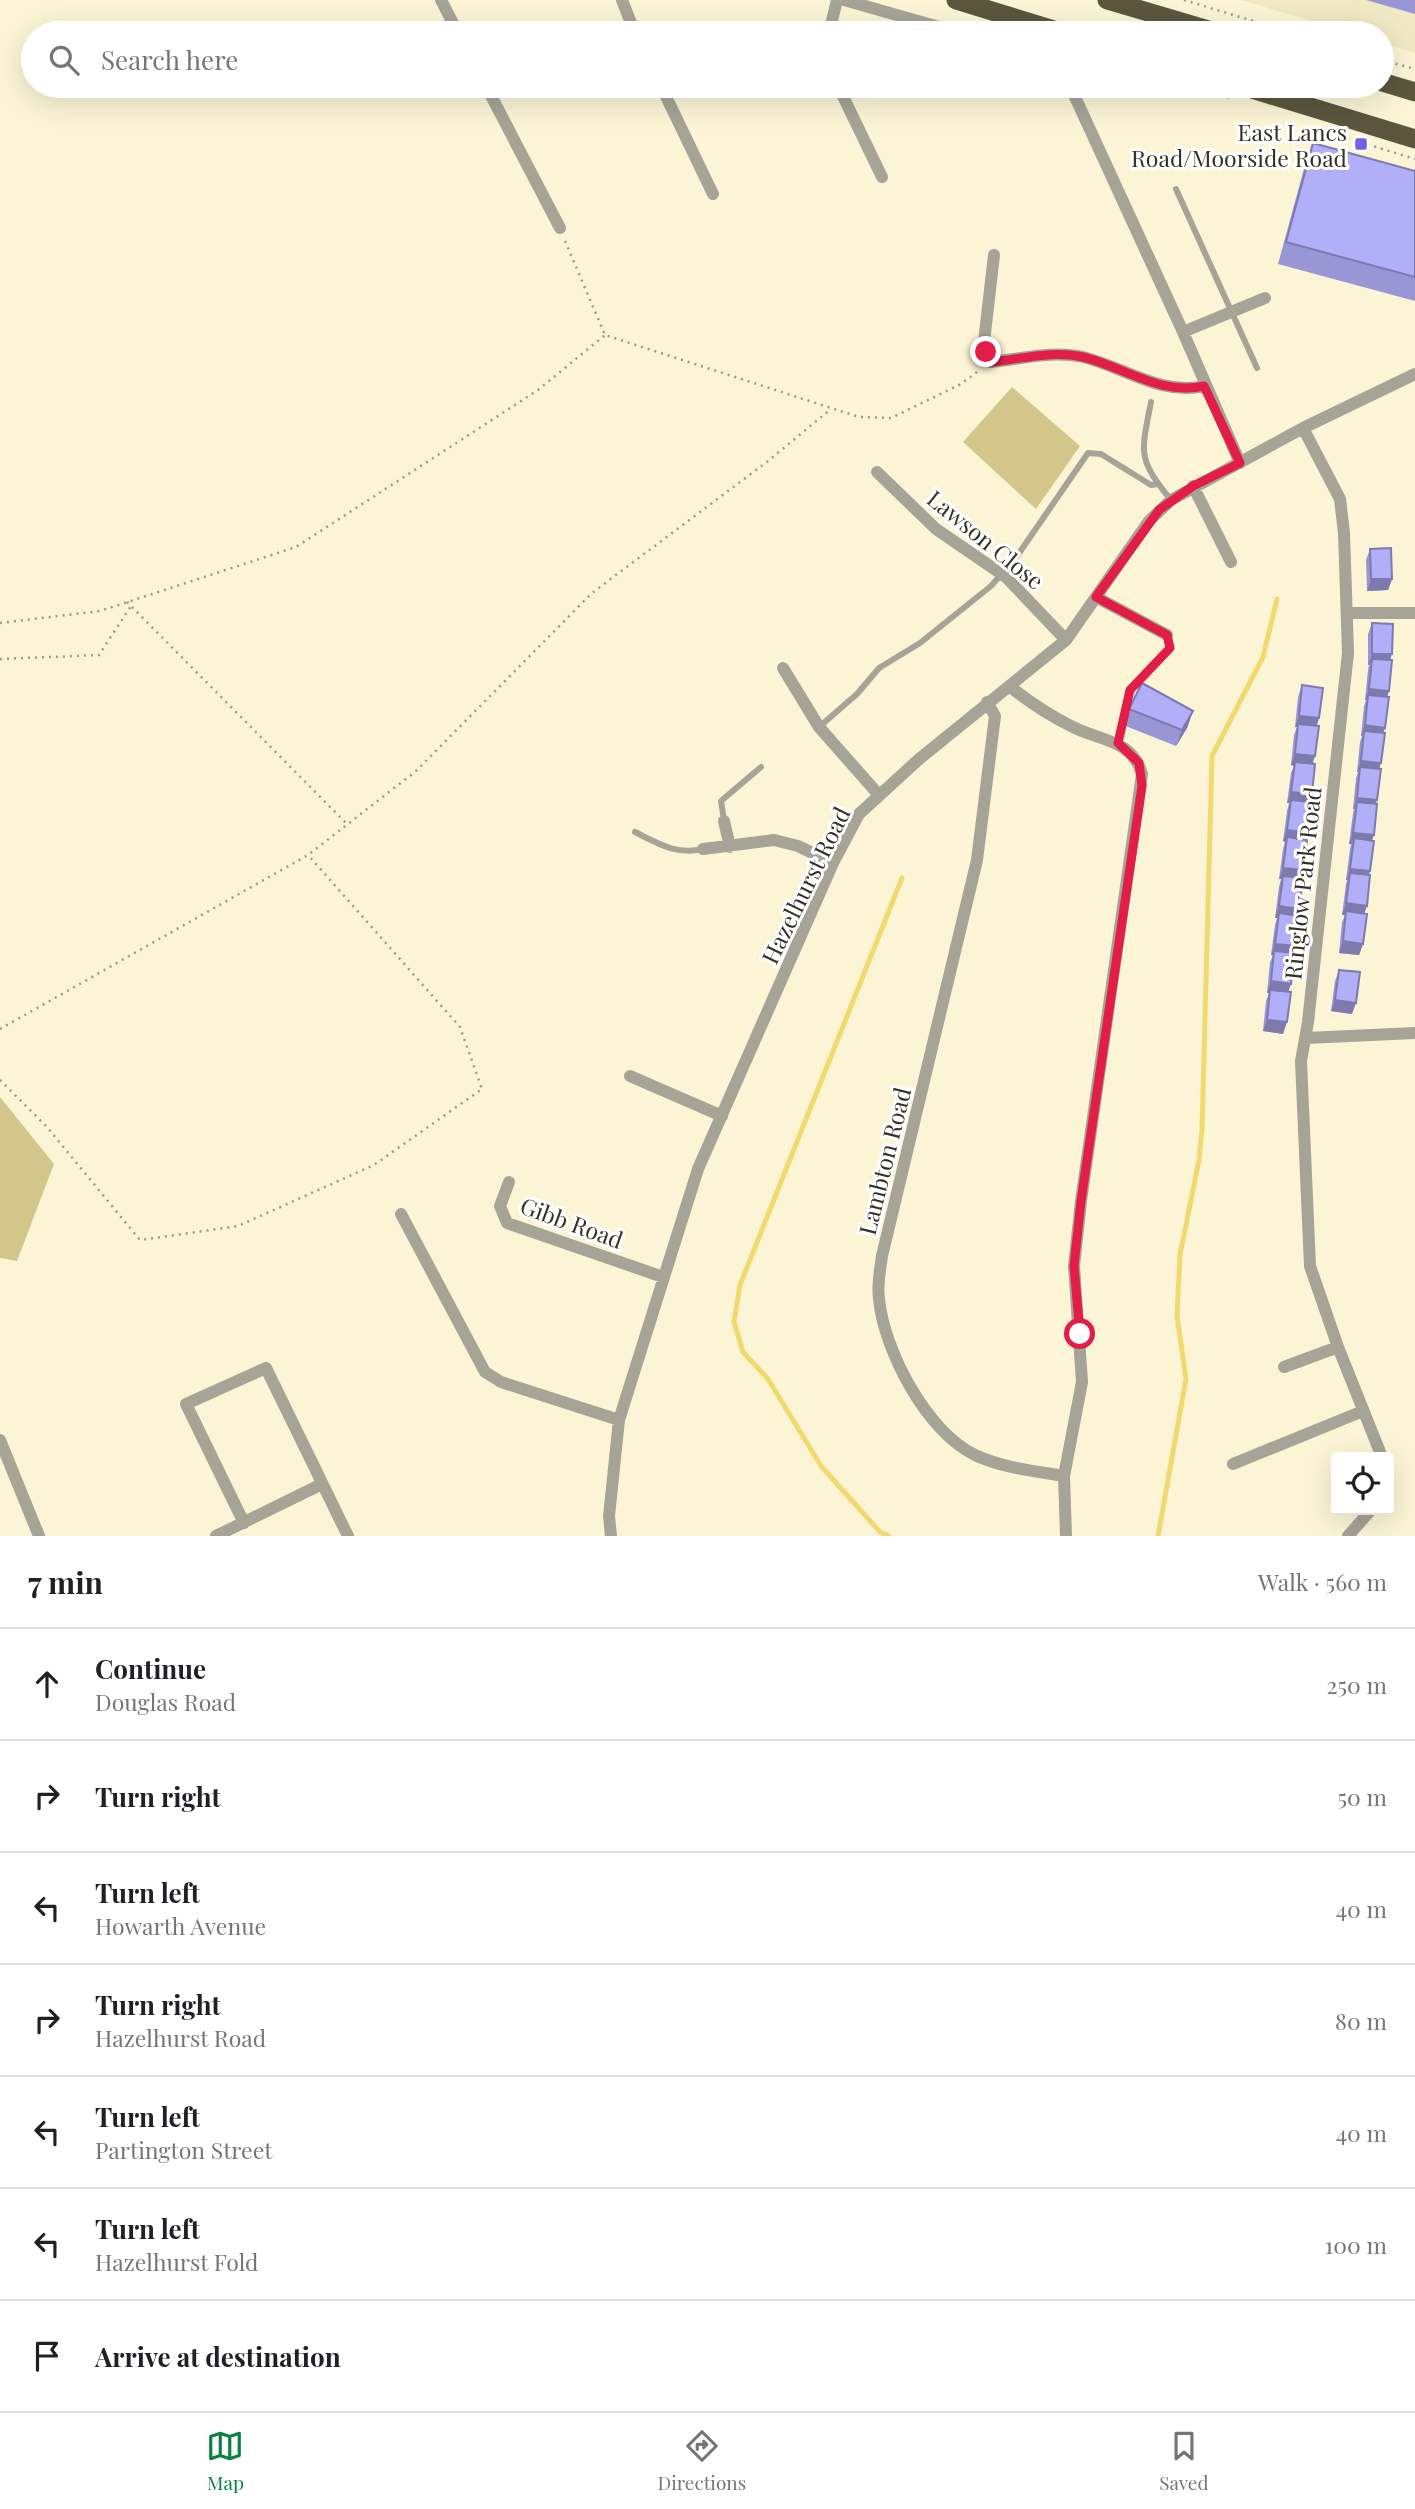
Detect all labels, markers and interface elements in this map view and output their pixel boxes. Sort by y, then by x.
search box [21,21,1394,98]
icon: search [45,41,83,79]
text: Search here [101,42,238,77]
place label: East Lancs Road/Moorside Road [1131,116,1347,173]
marker: East Lancs Road/Moorside Road [1353,136,1369,152]
route end [970,336,1001,367]
street label: Lawson Close [921,482,1051,596]
street label: Ringlow Park Road [1276,785,1328,981]
street label: Hazelhurst Road [754,801,856,969]
street label: Lambton Road [851,1084,917,1238]
street label: Gibb Road [516,1189,628,1255]
route start [1064,1318,1095,1349]
map controls [1331,1452,1394,1515]
button: locate [1331,1452,1394,1515]
text: 7 min [28,1562,103,1602]
text: Walk · 560 m [1258,1566,1387,1597]
text: Continue [95,1651,206,1686]
icon: ahead [28,1665,66,1703]
text: 250 m [1326,1669,1387,1700]
text: Douglas Road [95,1686,236,1717]
icon: right [28,1777,66,1815]
text: Turn right [95,1779,221,1814]
text: 50 m [1338,1781,1387,1812]
text: Turn left [95,1875,200,1910]
icon: left [28,1889,66,1927]
text: 40 m [1336,1893,1387,1924]
text: Howarth Avenue [95,1910,266,1941]
text: Turn right [95,1987,221,2022]
icon: right [28,2001,66,2039]
text: 80 m [1335,2005,1387,2036]
text: Hazelhurst Road [95,2022,266,2053]
text: Turn left [95,2099,200,2134]
icon: left [28,2113,66,2151]
text: 40 m [1336,2117,1387,2148]
text: Partington Street [95,2134,272,2165]
text: Turn left [95,2211,200,2246]
icon: left [28,2225,66,2263]
text: 100 m [1325,2229,1387,2260]
text: Hazelhurst Fold [95,2246,258,2277]
icon: arrive [28,2337,66,2375]
text: Arrive at destination [95,2339,341,2374]
tab: Map [206,2427,244,2495]
tab: Directions [657,2427,746,2495]
tab: Saved [1159,2427,1209,2495]

